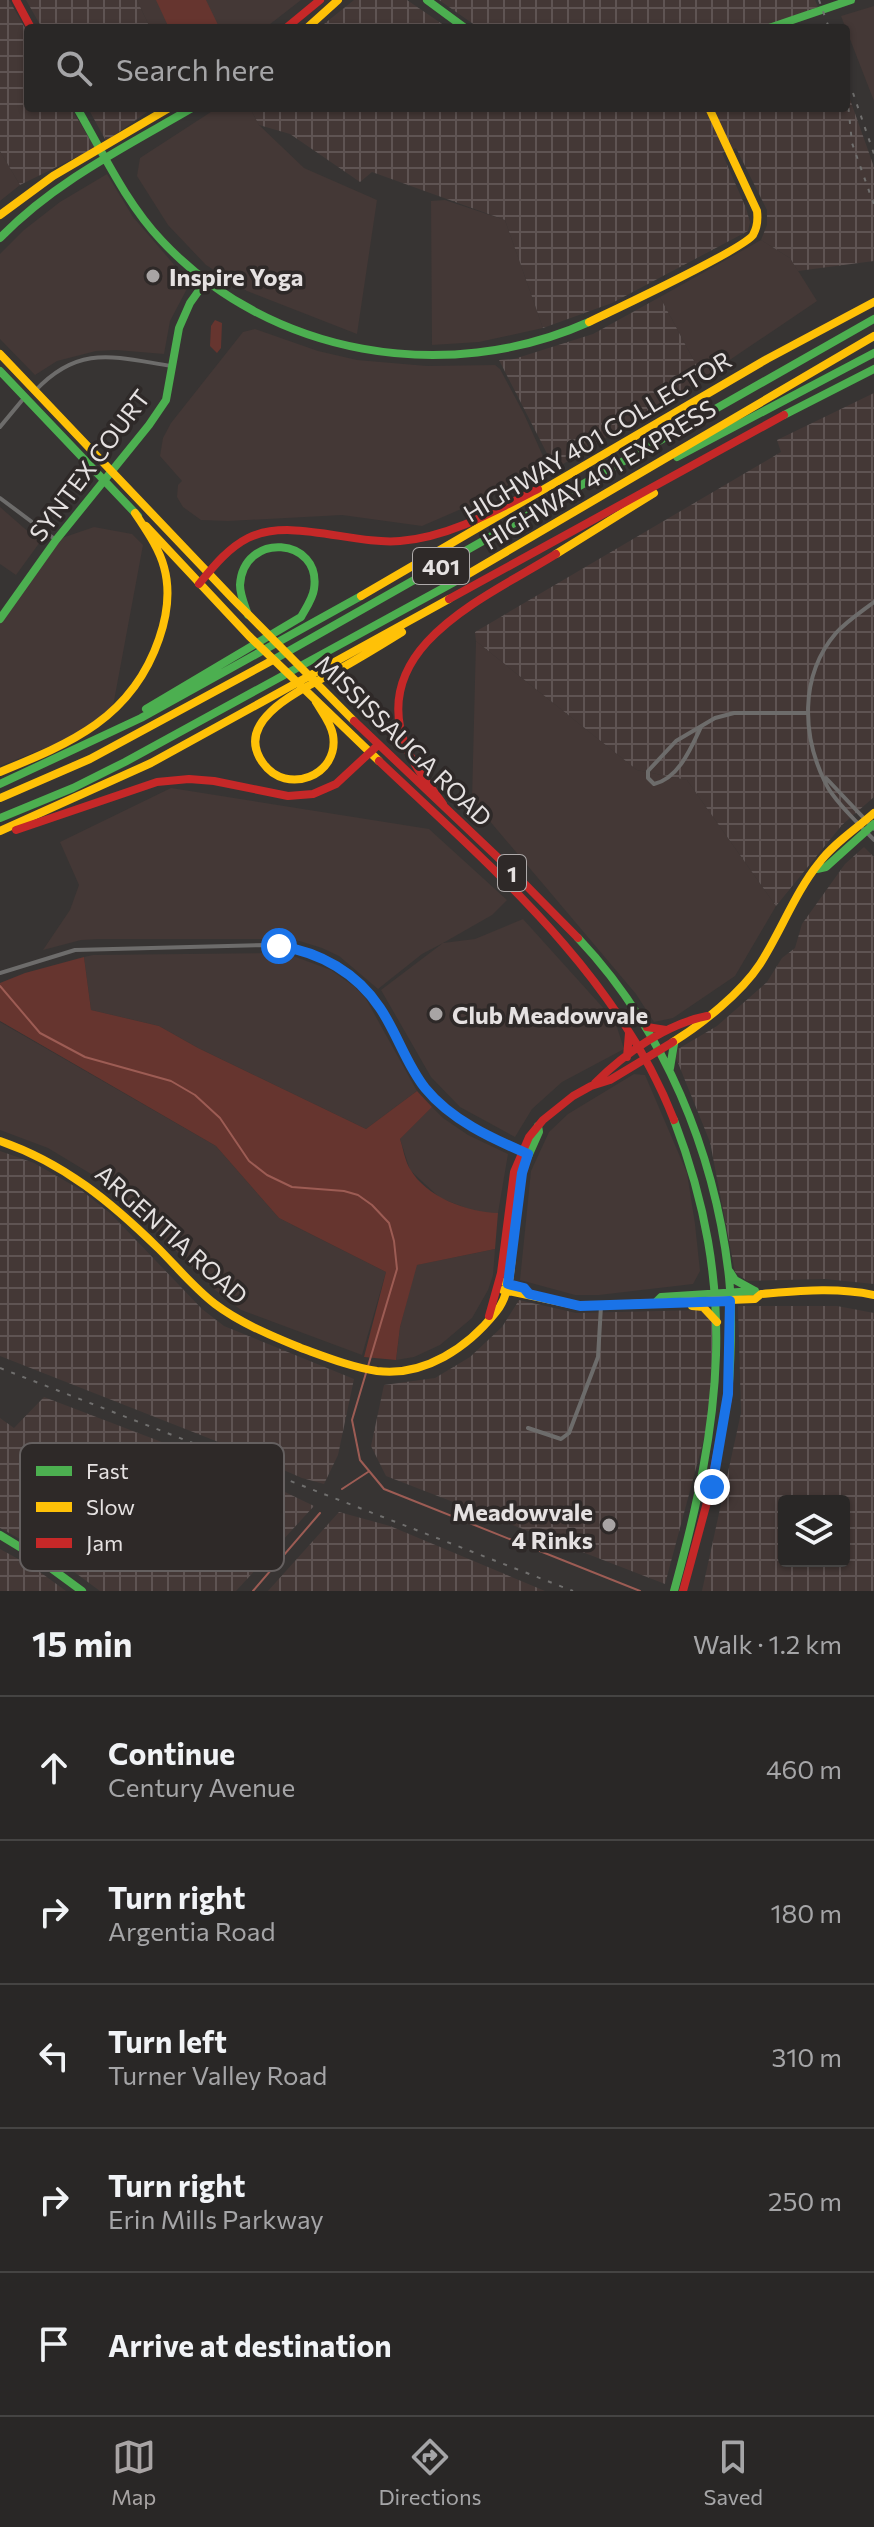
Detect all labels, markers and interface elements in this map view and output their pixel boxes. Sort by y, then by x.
search box [24,24,850,112]
icon: search [52,46,96,90]
text: Search here [116,50,275,87]
place label: Inspire Yoga [169,262,303,291]
marker: Inspire Yoga [144,267,162,285]
street label: HIGHWAY 401 COLLECTOR [458,344,736,528]
street label: SYNTEX COURT [23,383,155,547]
street label: HIGHWAY 401 EXPRESS [477,393,721,555]
road number: 401 [413,548,469,584]
street label: MISSISSAUGA ROAD [310,648,498,832]
road number: 1 [498,855,526,891]
route start [261,928,297,964]
place label: Club Meadowvale [452,1000,648,1029]
marker: Club Meadowvale [427,1005,445,1023]
street label: ARGENTIA ROAD [90,1158,254,1310]
legend [20,1443,284,1571]
text: Fast [86,1457,129,1484]
route end [694,1469,730,1505]
text: Slow [86,1493,135,1520]
map controls [778,1495,850,1567]
button: layers [778,1495,850,1567]
place label: Meadowvale 4 Rinks [452,1497,593,1554]
marker: Meadowvale 4 Rinks [600,1516,618,1534]
text: Jam [86,1529,123,1556]
text: 15 min [32,1622,133,1664]
text: Walk · 1.2 km [693,1628,842,1659]
text: Continue [108,1734,235,1771]
icon: ahead [32,1746,76,1790]
text: 460 m [766,1753,842,1784]
text: Century Avenue [108,1771,295,1802]
text: Turn right [108,1878,245,1915]
icon: right [32,1890,76,1934]
text: 180 m [770,1897,842,1928]
text: Argentia Road [108,1915,275,1946]
text: Turn left [108,2022,227,2059]
icon: left [32,2034,76,2078]
text: 310 m [771,2041,842,2072]
text: Turner Valley Road [108,2059,327,2090]
text: Turn right [108,2166,245,2203]
icon: right [32,2178,76,2222]
text: 250 m [768,2185,842,2216]
text: Erin Mills Parkway [108,2203,324,2234]
icon: arrive [32,2322,76,2366]
text: Arrive at destination [108,2326,392,2363]
tab: Map [111,2435,156,2510]
tab: Directions [378,2435,482,2510]
tab: Saved [704,2435,763,2510]

